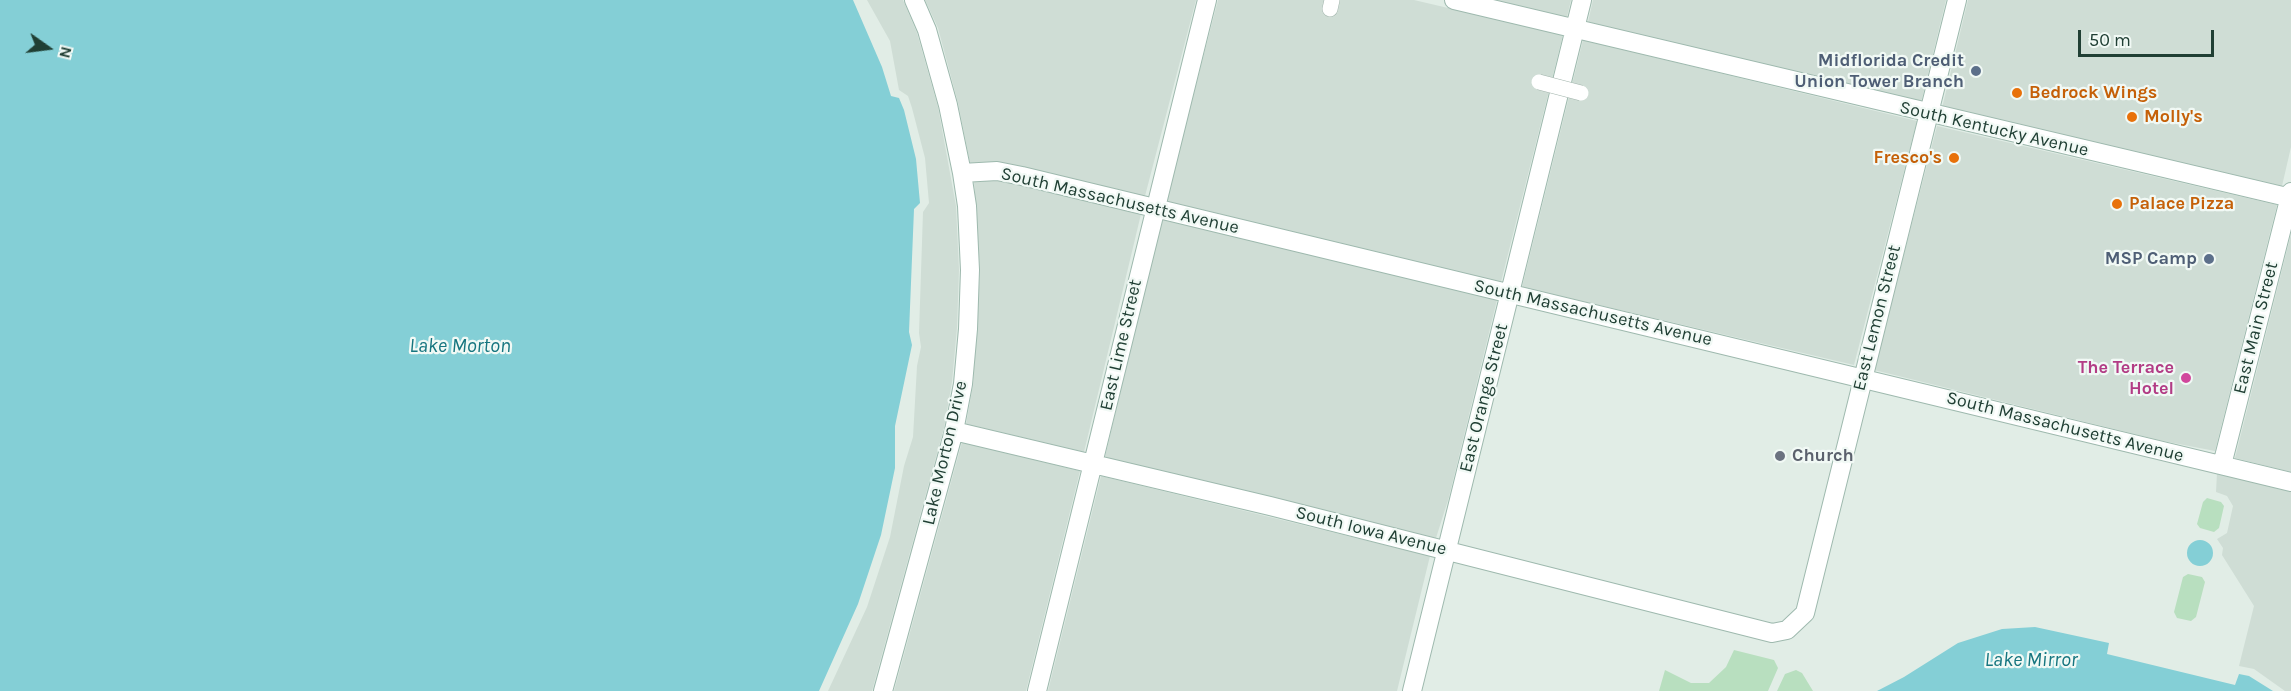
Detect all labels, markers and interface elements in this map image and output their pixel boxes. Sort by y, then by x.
north arrow [18,18,78,78]
scale bar [2081,18,2218,56]
text: 50 m [2089,29,2131,51]
text: N [55,45,77,60]
place label: Midflorida Credit Union Tower Branch [1794,50,1964,92]
marker: Midflorida Credit Union Tower Branch [1969,64,1983,78]
place label: Bedrock Wings [2029,82,2157,104]
marker: Bedrock Wings [2010,86,2024,100]
street label: South Kentucky Avenue [1897,97,2091,161]
place label: Molly's [2144,106,2203,128]
marker: Molly's [2125,110,2139,124]
place label: Fresco's [1874,147,1942,169]
marker: Fresco's [1947,151,1961,165]
street label: South Massachusetts Avenue [999,163,1241,239]
place label: Palace Pizza [2129,193,2234,215]
marker: Palace Pizza [2110,197,2124,211]
street label: East Lemon Street [1848,243,1906,393]
place label: MSP Camp [2105,248,2197,270]
marker: MSP Camp [2202,252,2216,266]
street label: East Main Street [2229,260,2283,396]
street label: South Massachusetts Avenue [1472,275,1714,351]
street label: East Lime Street [1095,277,1147,413]
street label: East Orange Street [1455,321,1513,475]
water label: Lake Morton [409,334,511,358]
place label: The Terrace Hotel [2078,357,2174,400]
marker: The Terrace Hotel [2179,371,2193,385]
street label: Lake Morton Drive [918,379,972,527]
street label: South Massachusetts Avenue [1944,387,2186,467]
place label: Church [1792,445,1854,467]
marker: Church [1773,449,1787,463]
street label: South Iowa Avenue [1293,502,1449,560]
water label: Lake Mirror [1984,648,2078,672]

